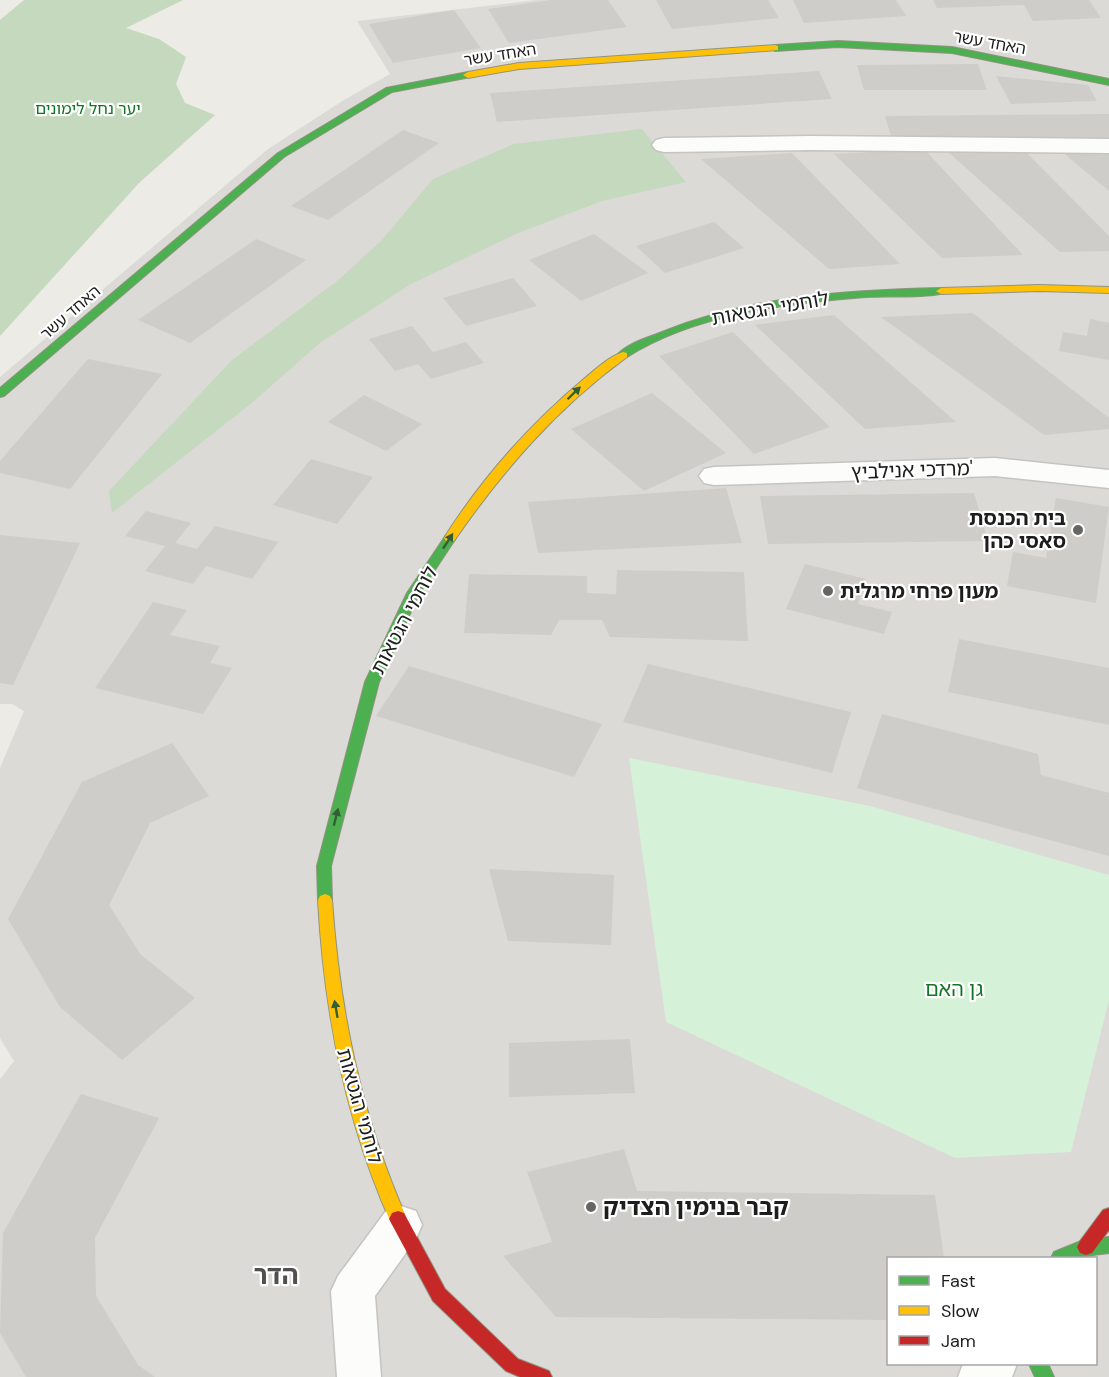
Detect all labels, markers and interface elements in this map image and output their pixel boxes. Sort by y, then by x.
street label: האחד עשר [952,26,1028,59]
street label: האחד עשר [462,38,538,71]
park label: יער נחל לימונים [35,98,141,119]
street label: האחד עשר [36,280,105,344]
street label: לוחמי הגטאות [709,285,831,331]
one-way arrow [567,387,581,401]
street label: מרדכי אנילביץ' [851,455,973,485]
place label: בית הכנסת סאסי כהן [969,505,1066,554]
marker: בית הכנסת סאסי כהן [1071,523,1085,537]
one-way arrow [442,533,453,549]
street label: לוחמי הגטאות [365,561,443,679]
place label: מעון פרחי מרגלית [840,578,998,604]
marker: מעון פרחי מרגלית [821,584,835,598]
one-way arrow [332,808,342,826]
park label: גן האם [925,976,984,1002]
one-way arrow [331,1000,340,1019]
street label: לוחמי הגטאות [331,1045,389,1167]
place label: קבר בנימין הצדיק [603,1191,789,1222]
marker: קבר בנימין הצדיק [584,1200,598,1214]
legend [887,1257,1097,1365]
district label: הדר [253,1258,299,1292]
text: Fast [941,1269,976,1293]
text: Slow [941,1299,980,1323]
text: Jam [941,1329,976,1353]

